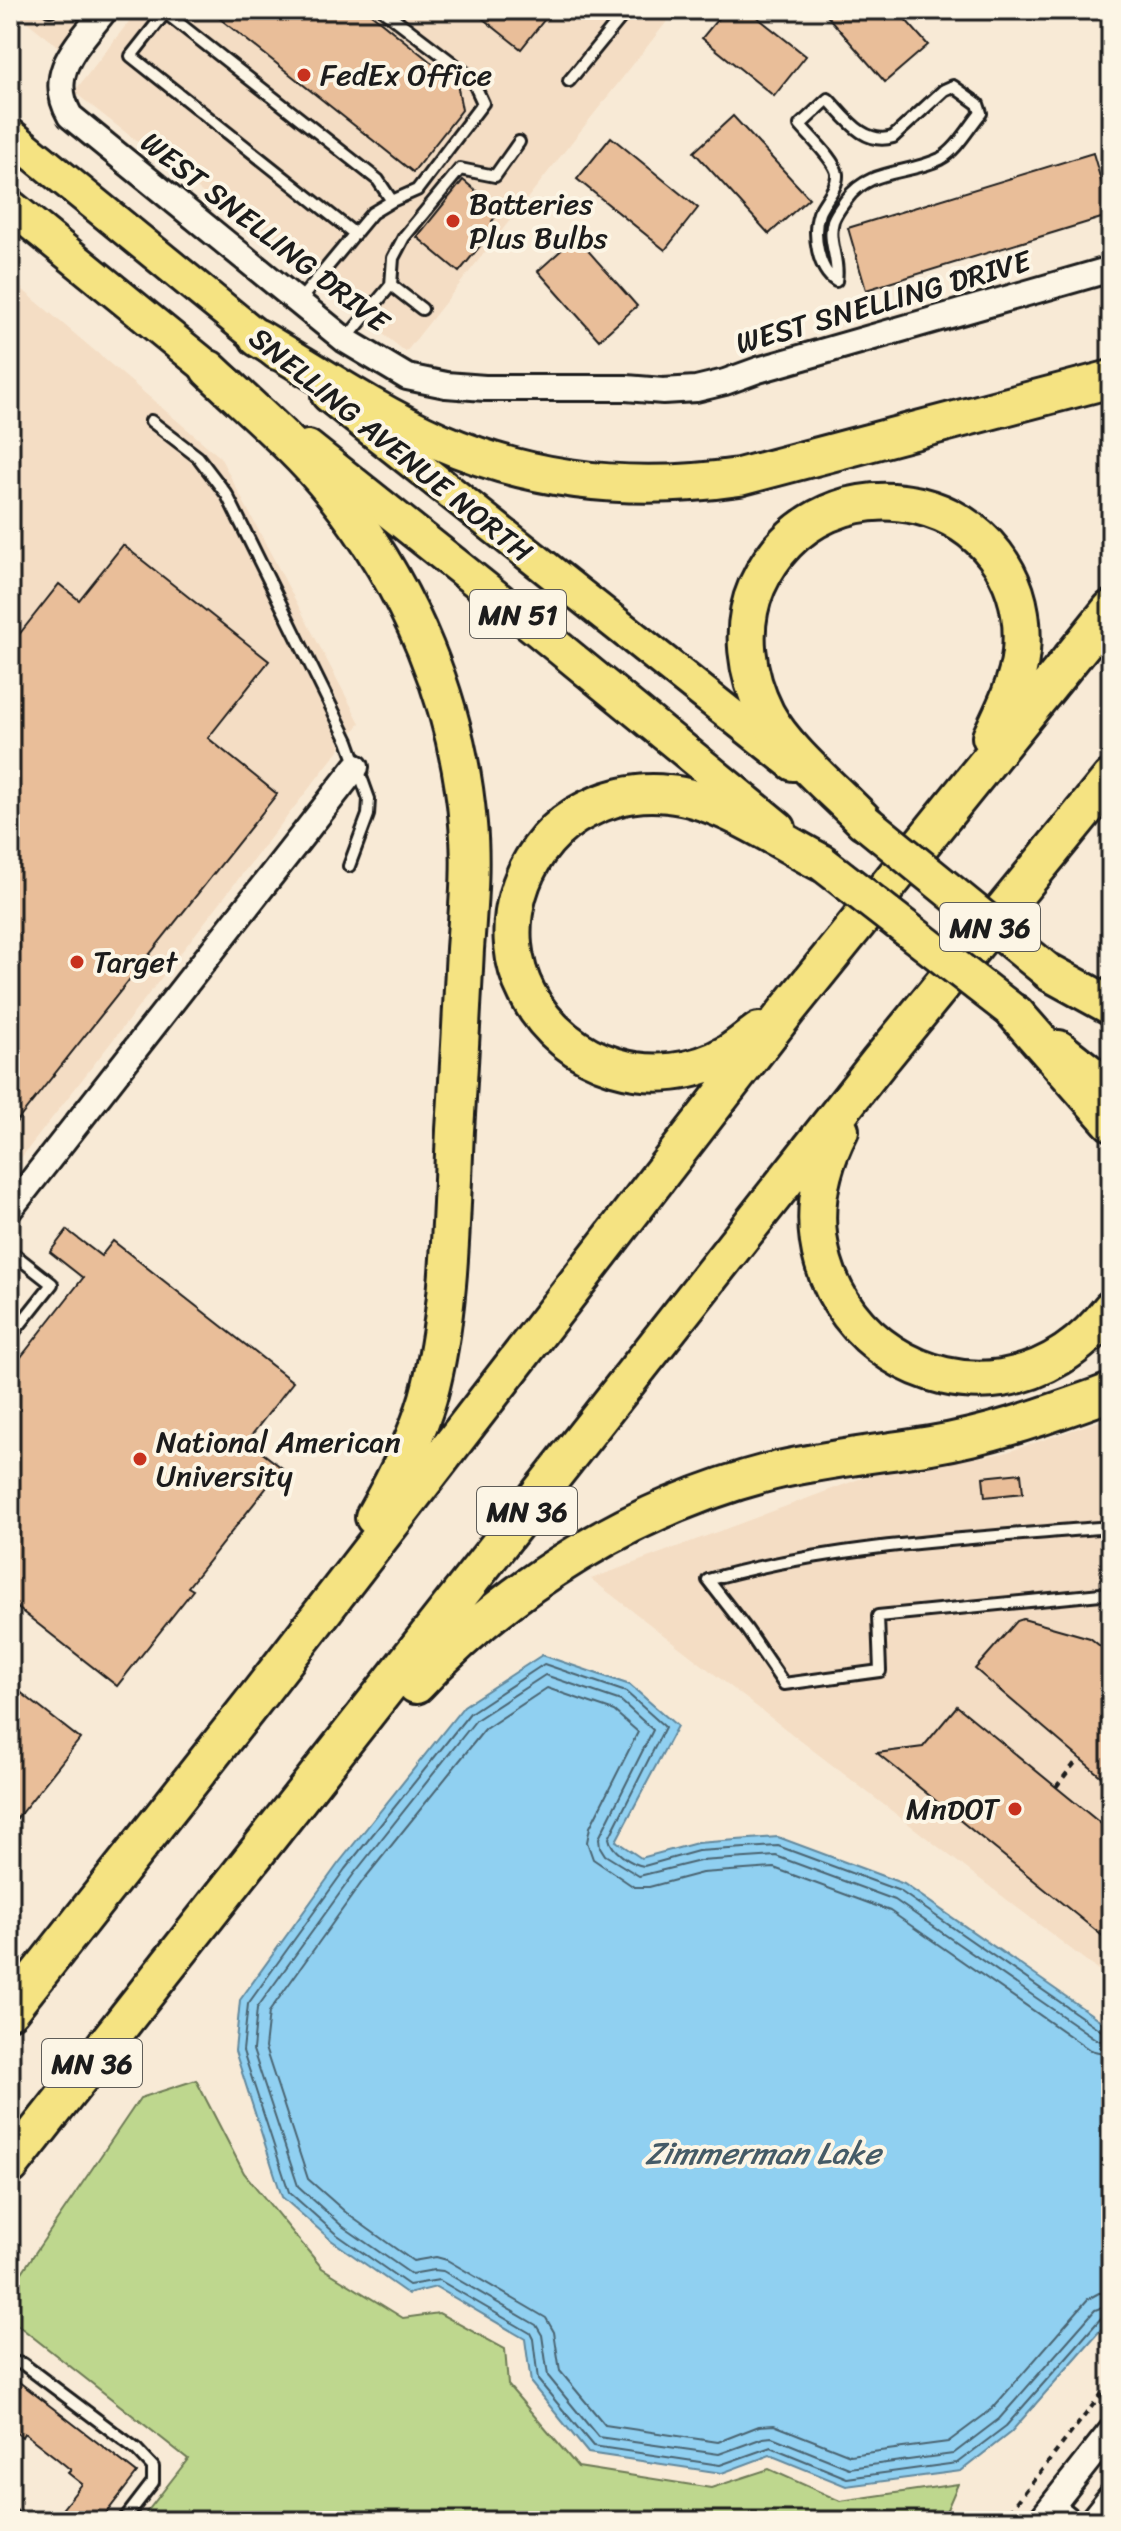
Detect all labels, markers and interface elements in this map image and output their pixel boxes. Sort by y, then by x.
place label: FedEx Office [320,48,492,102]
marker: FedEx Office [295,66,313,84]
street label: WEST SNELLING DRIVE [128,117,404,349]
place label: Batteries Plus Bulbs [469,177,608,265]
marker: Batteries Plus Bulbs [444,212,462,230]
street label: WEST SNELLING DRIVE [729,233,1039,370]
street label: SNELLING AVENUE NORTH [236,313,546,577]
road number: MN 51 [470,590,566,638]
road number: MN 36 [940,903,1040,951]
place label: Target [93,935,179,989]
marker: Target [68,953,86,971]
place label: National American University [156,1415,401,1503]
marker: National American University [131,1450,149,1468]
road number: MN 36 [477,1487,577,1535]
place label: MnDOT [906,1782,1001,1836]
marker: MnDOT [1006,1800,1024,1818]
road number: MN 36 [42,2039,142,2087]
water label: Zimmerman Lake [645,2125,884,2182]

